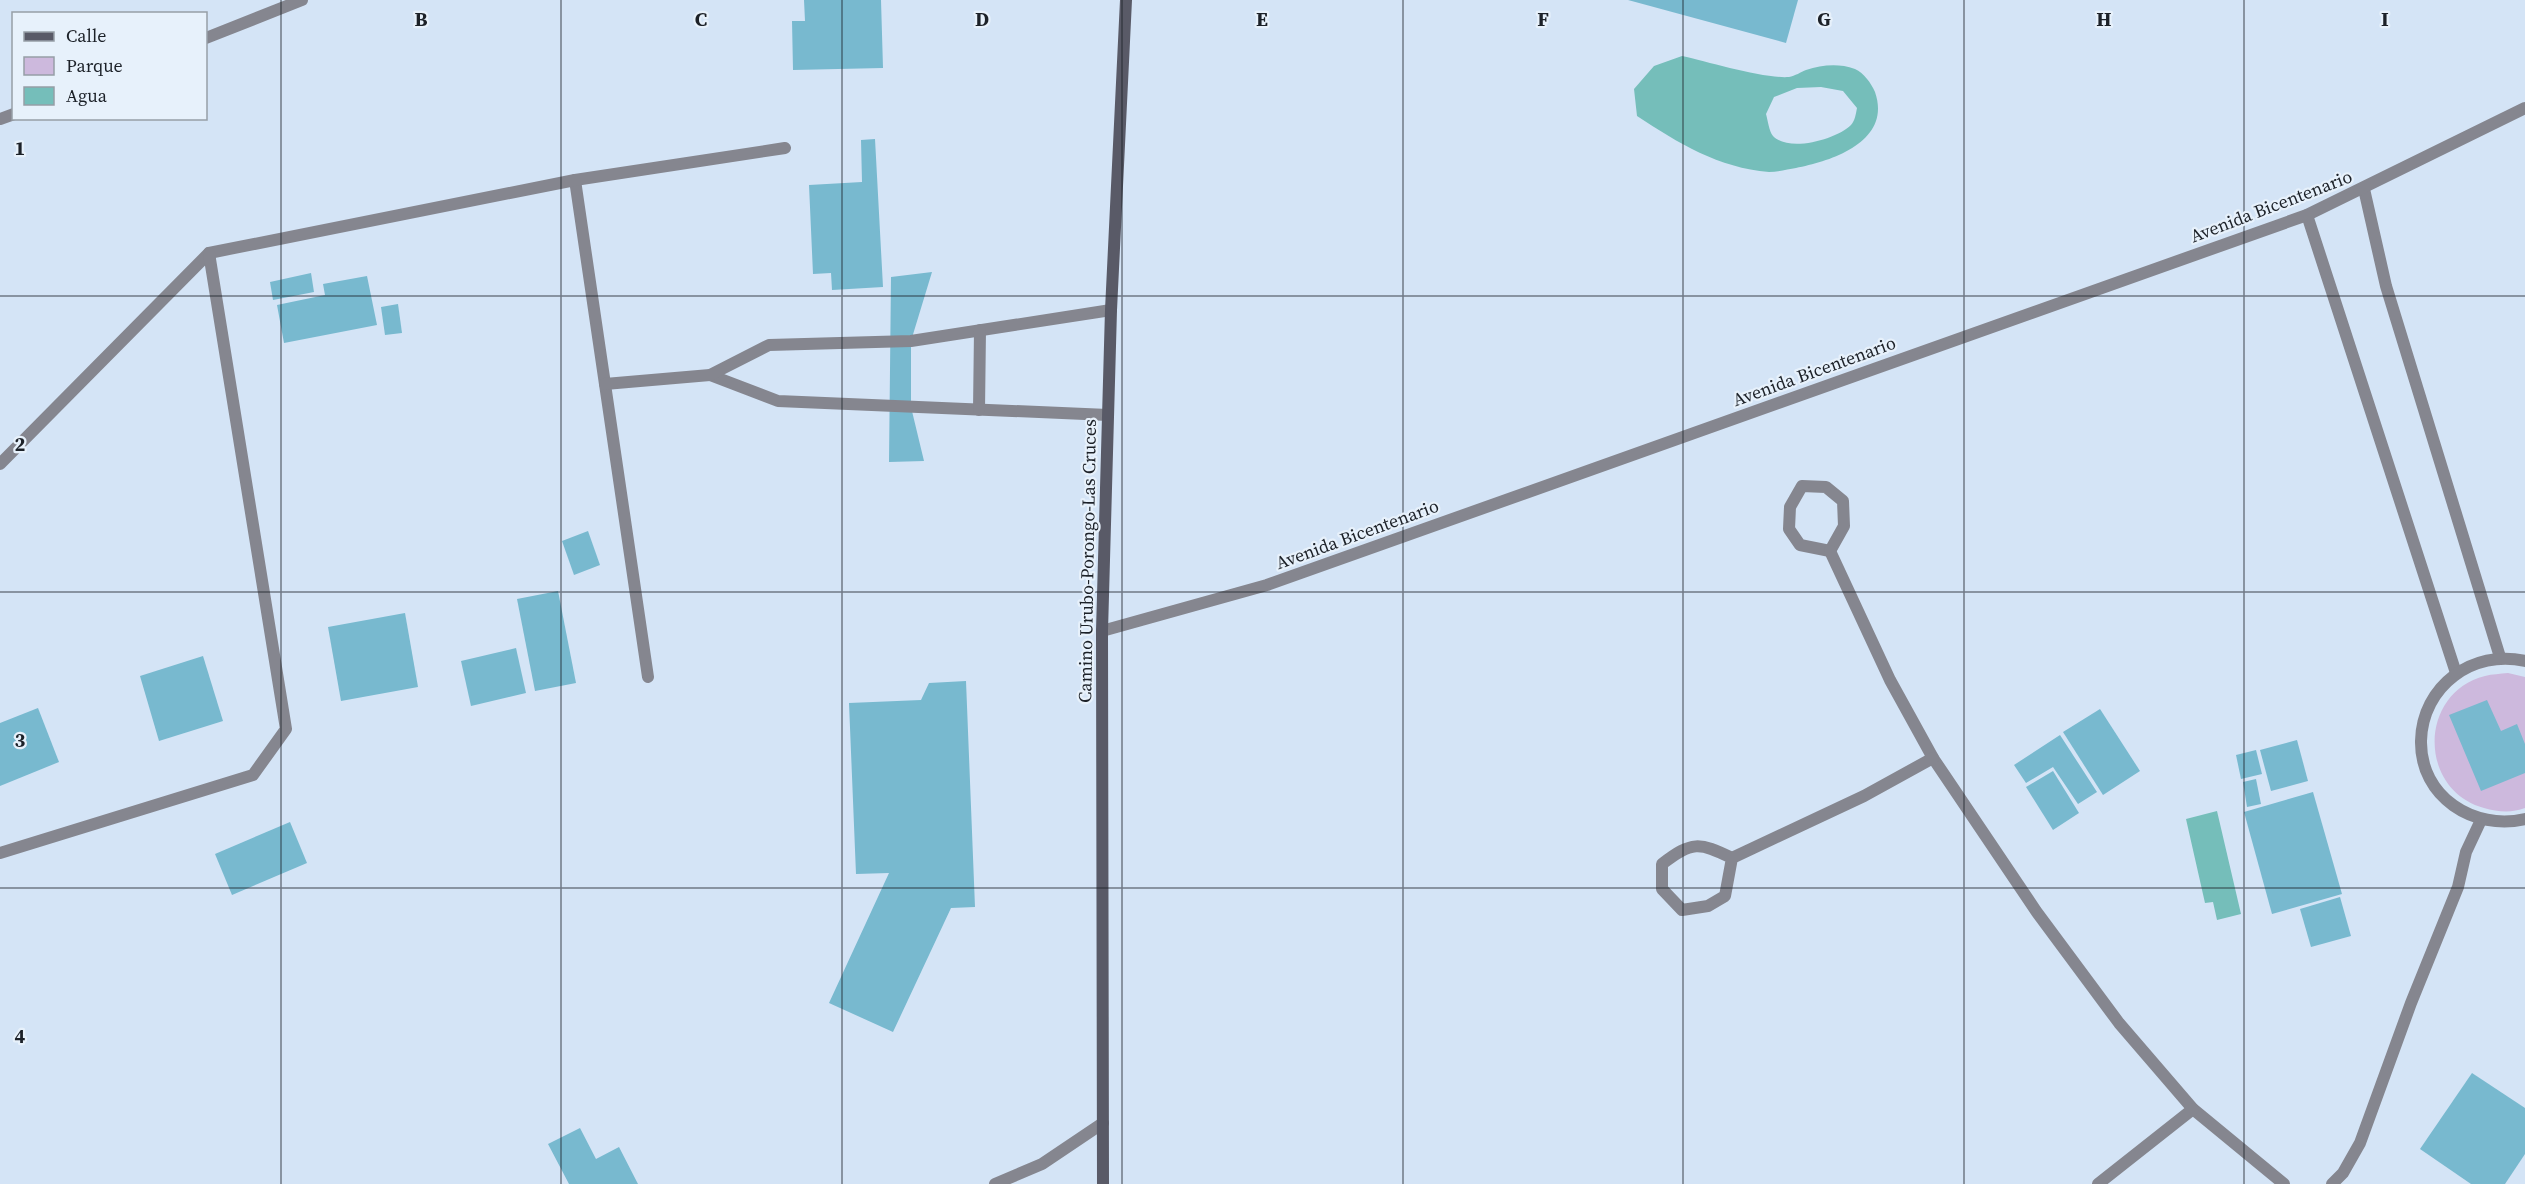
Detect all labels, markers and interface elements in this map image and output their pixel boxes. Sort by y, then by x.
text: B [414,5,428,33]
text: C [695,5,707,33]
text: D [975,5,989,33]
text: E [1256,5,1268,33]
text: F [1537,5,1549,33]
text: G [1817,5,1831,33]
text: H [2096,5,2112,33]
text: I [2381,5,2389,33]
legend [12,12,207,120]
text: Calle [66,23,106,48]
text: Parque [66,53,123,78]
text: Agua [66,83,108,108]
text: 1 [15,134,25,162]
street label: Avenida Bicentenario [2186,164,2356,248]
street label: Avenida Bicentenario [1729,330,1899,412]
street label: Camino Urubo-Porongo-Las Cruces [1072,419,1102,703]
text: 2 [15,430,26,458]
street label: Avenida Bicentenario [1272,493,1442,575]
text: 3 [15,726,26,754]
text: 4 [15,1022,26,1050]

